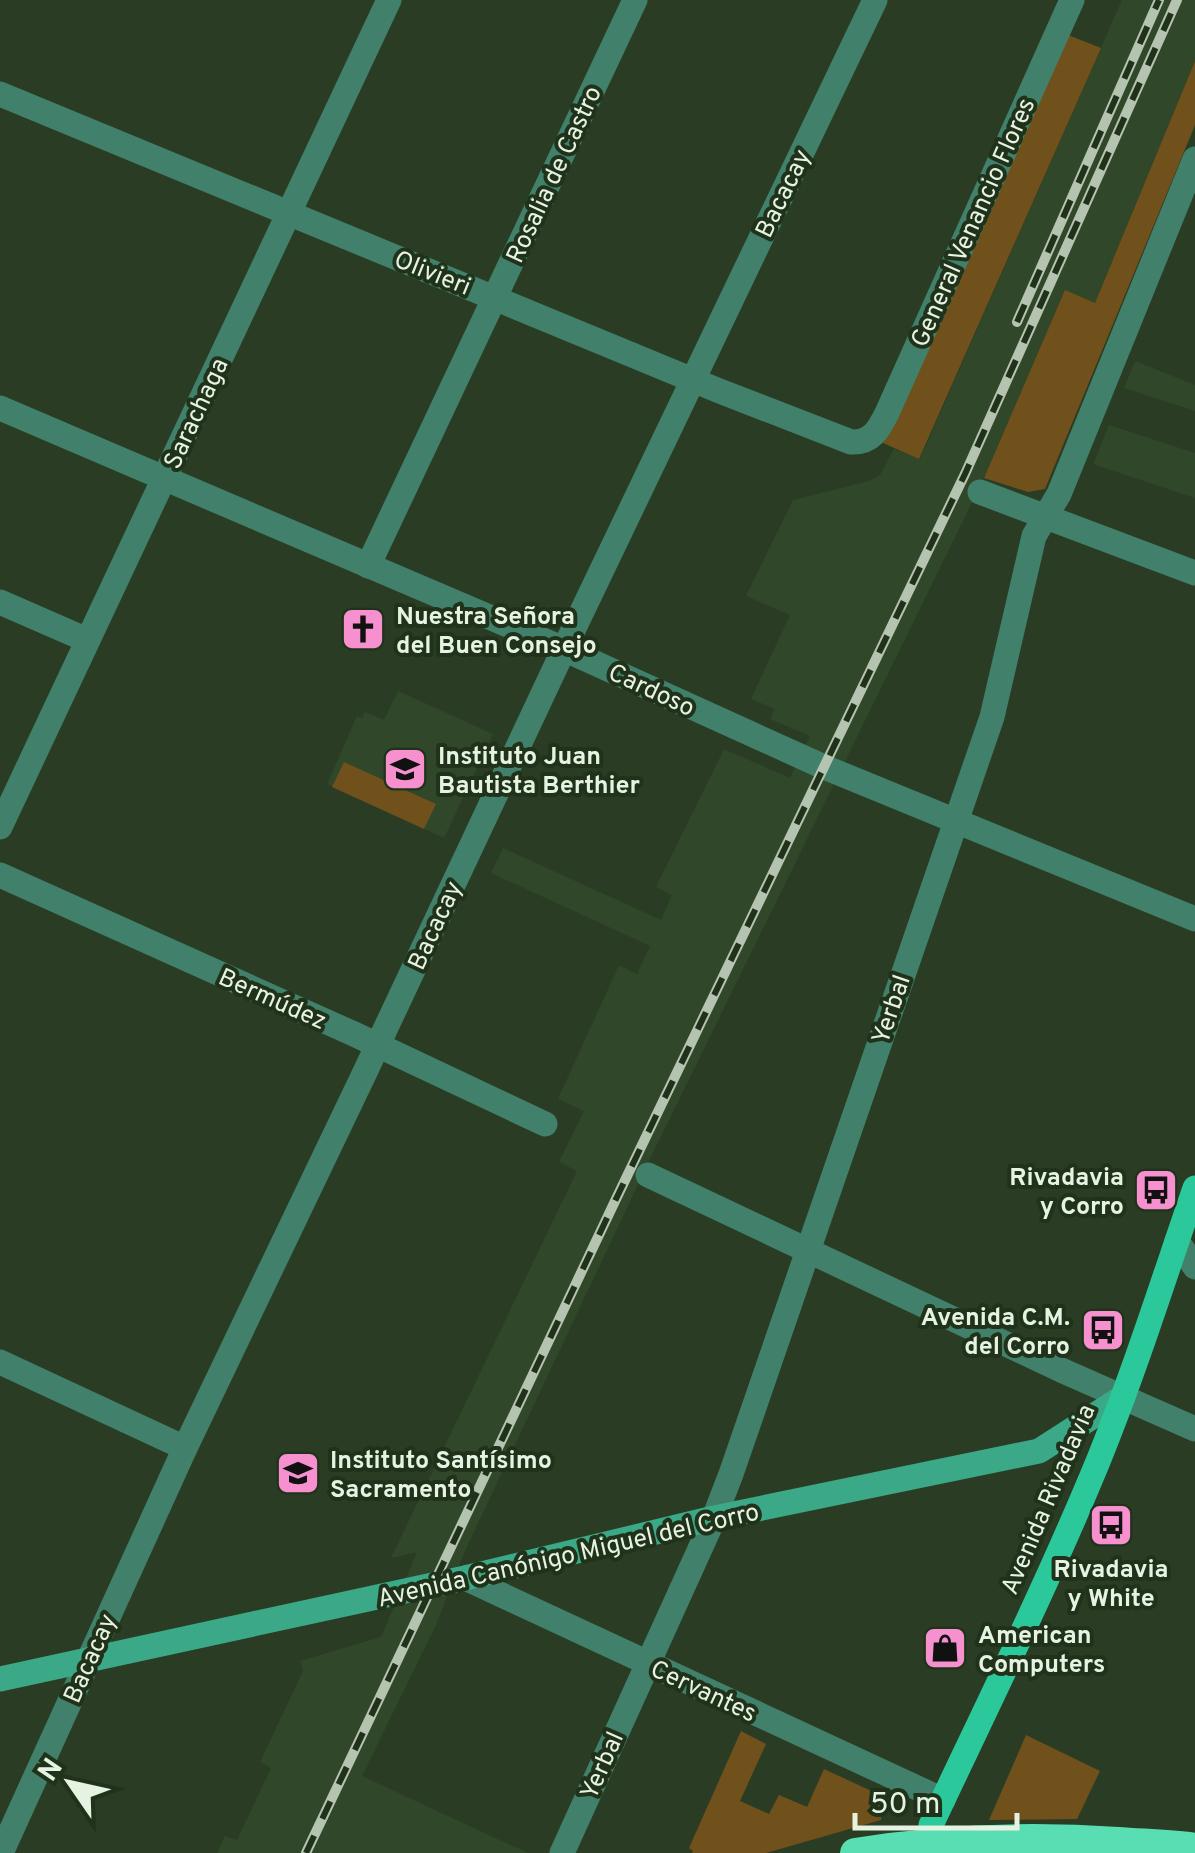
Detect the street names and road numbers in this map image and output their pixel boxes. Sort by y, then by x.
street label: Rosalia de Castro [501,82,611,269]
street label: General Venancio Flores [905,94,1044,353]
street label: Bacacay [750,145,820,244]
street label: Olivieri [389,245,475,305]
street label: Sarachaga [158,354,237,475]
street label: Cardoso [602,658,699,726]
street label: Bacacay [402,877,471,976]
street label: Bermúdez [213,963,331,1039]
street label: Yerbal [866,971,920,1049]
street label: Avenida Rivadavia [995,1400,1104,1600]
street label: Avenida Canónigo Miguel del Corro [375,1497,763,1616]
street label: Bacacay [58,1610,126,1709]
street label: Cervantes [645,1654,761,1731]
street label: Yerbal [575,1727,633,1805]

